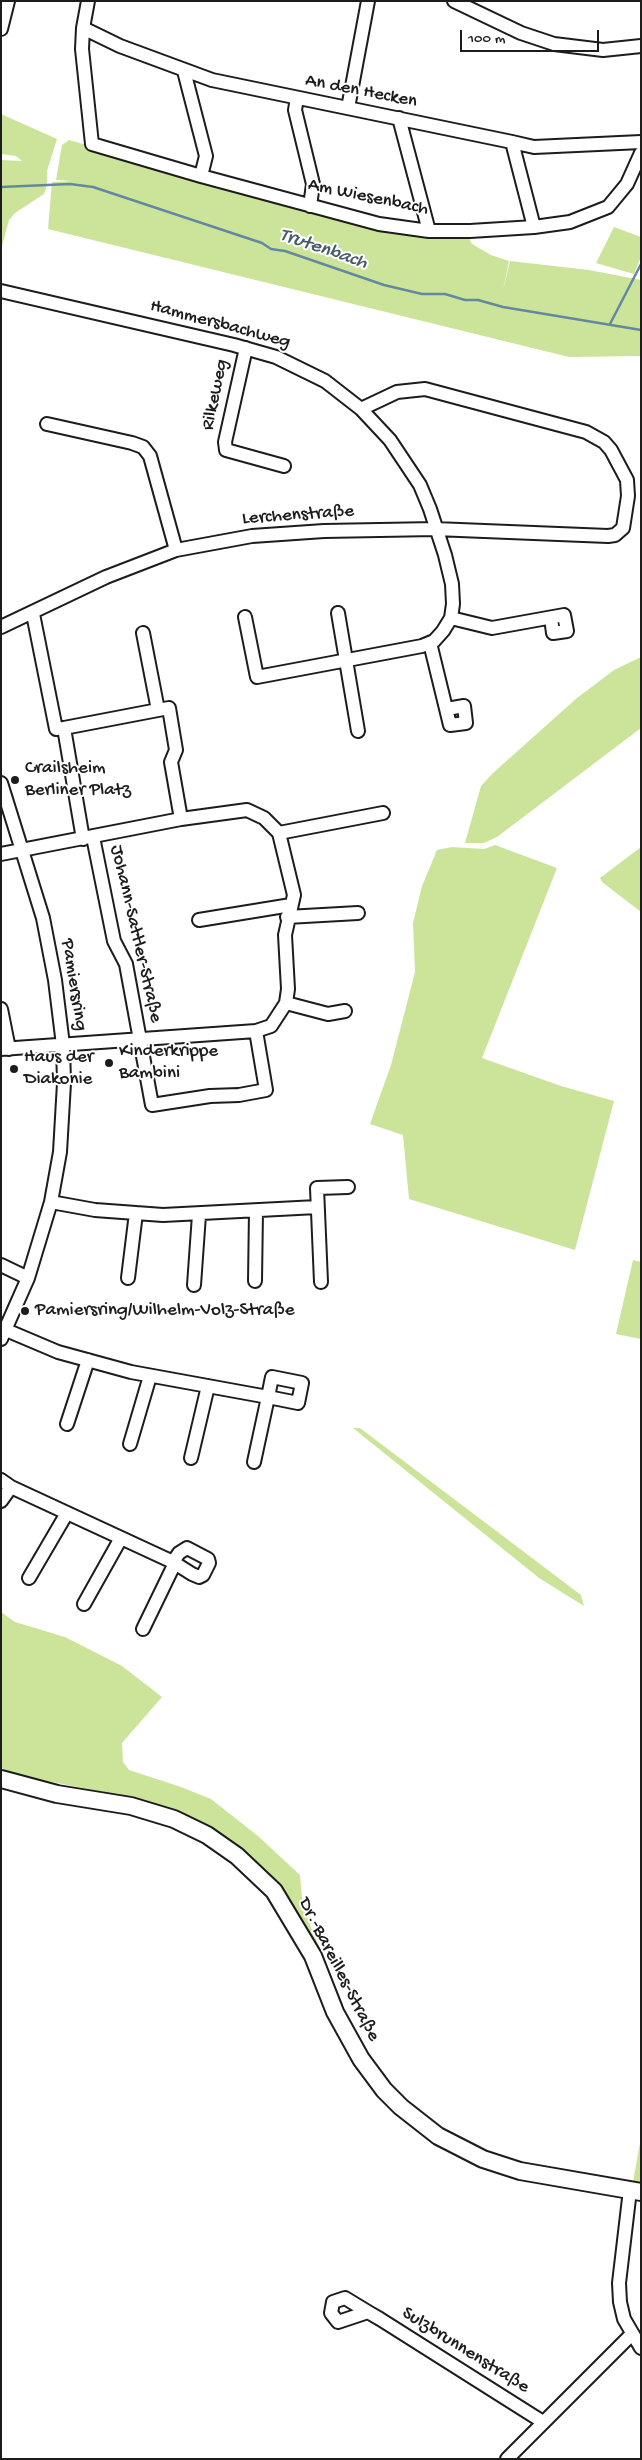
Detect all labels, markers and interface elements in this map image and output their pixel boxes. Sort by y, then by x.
scale bar [462,20,601,52]
text: 100 m [468,30,505,48]
street label: An den Hecken [303,70,419,114]
street label: Am Wiesenbach [306,174,430,222]
water label: Trutenbach [276,224,370,276]
street label: Hammersbachweg [147,295,293,355]
street label: Rilkeweg [197,357,235,433]
street label: Lerchenstraße [241,501,355,531]
place label: Crailsheim Berliner Platz [25,758,131,802]
marker: Crailsheim Berliner Platz [9,774,21,786]
street label: Johann-Sattler-Straße [103,843,167,1025]
street label: Pamiersring [54,937,92,1033]
place label: Kinderkrippe Bambini [119,1041,218,1085]
place label: Haus der Diakonie [24,1047,93,1091]
marker: Kinderkrippe Bambini [103,1057,115,1069]
marker: Haus der Diakonie [8,1063,20,1075]
place label: Pamiersring/Wilhelm-Volz-Straße [35,1300,295,1322]
marker: Pamiersring/Wilhelm-Volz-Straße [19,1305,31,1317]
street label: Dr.-Bareilles-Straße [292,1894,384,2046]
street label: Sulzbrunnenstraße [397,2303,533,2399]

